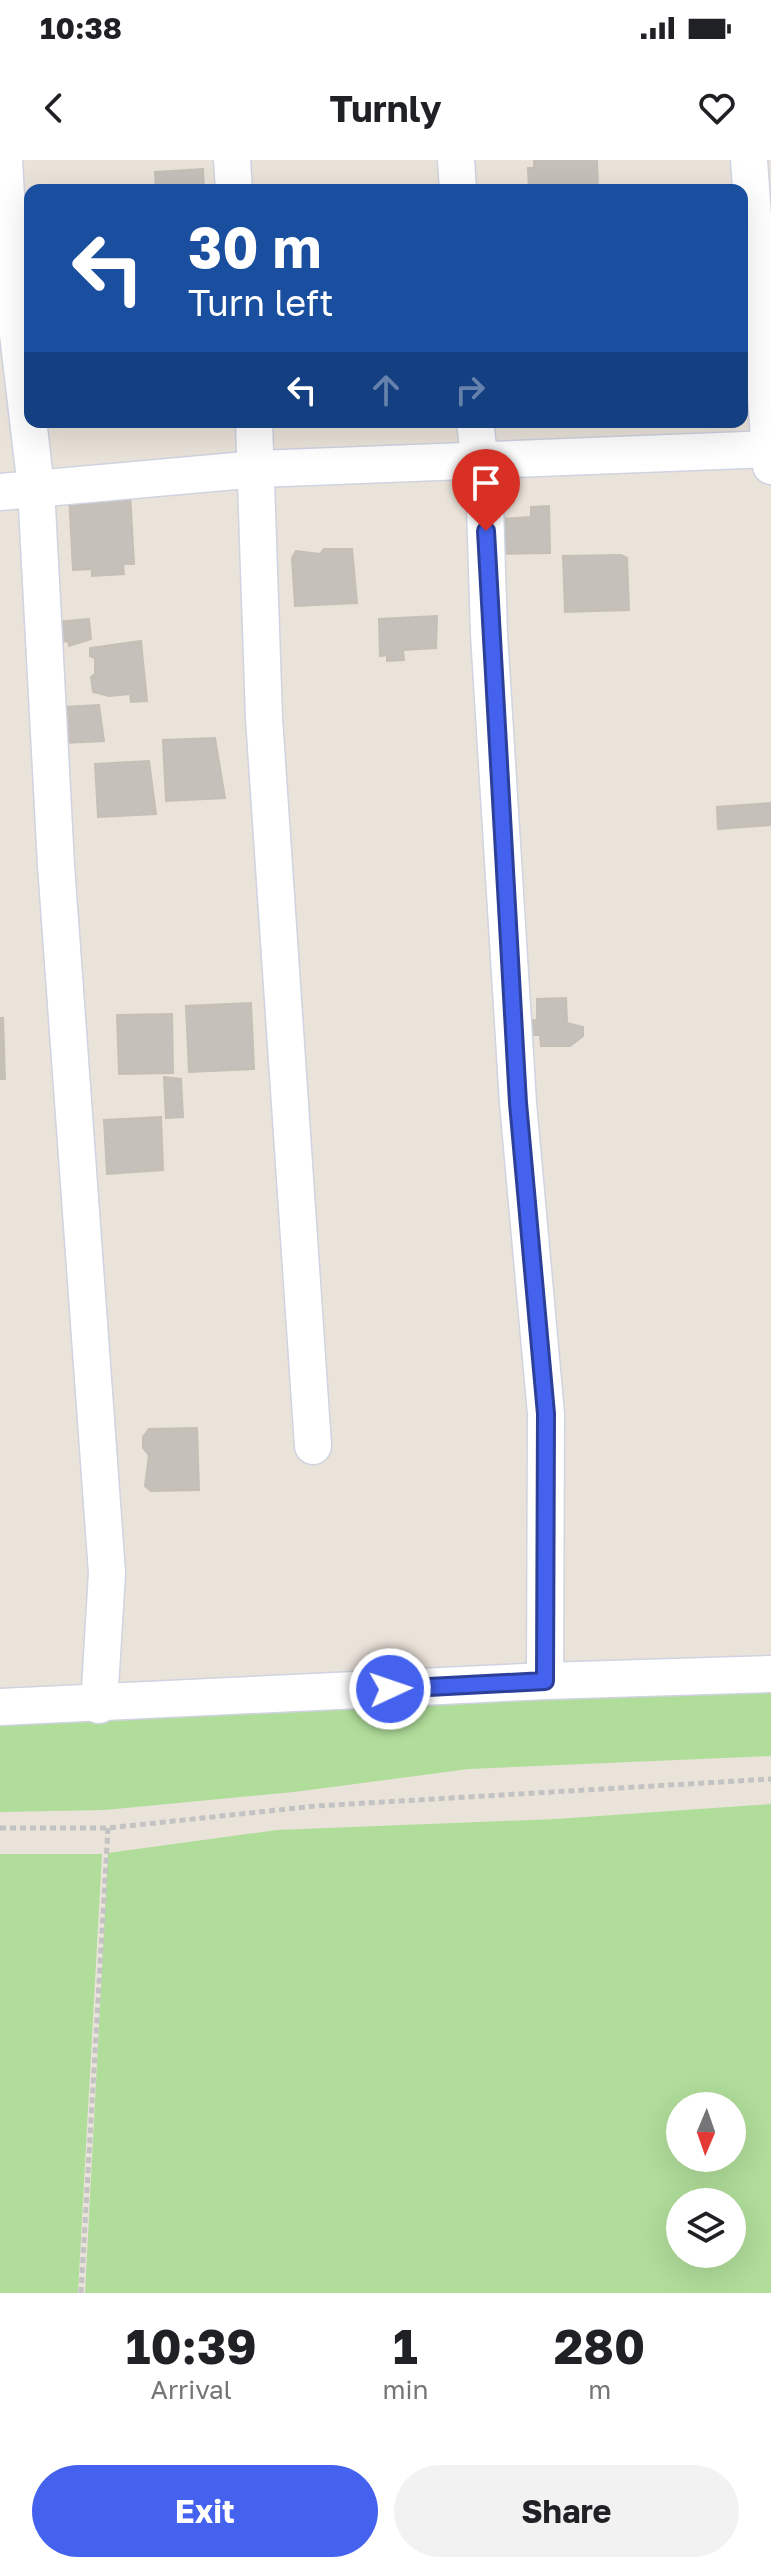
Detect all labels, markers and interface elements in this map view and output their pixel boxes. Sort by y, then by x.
text: 10:38 [40,10,122,46]
icon: back [32,86,76,130]
icon: heart [695,86,739,130]
text: Turnly [329,87,442,130]
text: 30 m [188,213,322,280]
icon: left [56,216,160,320]
text: Turn left [188,281,334,324]
icon: left [280,368,324,412]
icon: ahead [364,368,408,412]
icon: right [448,368,492,412]
pin [452,449,520,531]
icon: arrive [464,461,508,505]
position arrow [348,1647,432,1731]
north arrow [666,2092,746,2172]
map controls [666,2092,746,2268]
button: layers [666,2188,746,2268]
text: 10:39 [126,2317,257,2375]
text: 1 [393,2317,418,2375]
text: 280 [554,2317,645,2375]
text: Arrival [150,2374,232,2405]
text: min [382,2374,428,2405]
text: m [588,2374,611,2405]
button: Exit [32,2465,378,2557]
button: Share [394,2465,739,2557]

